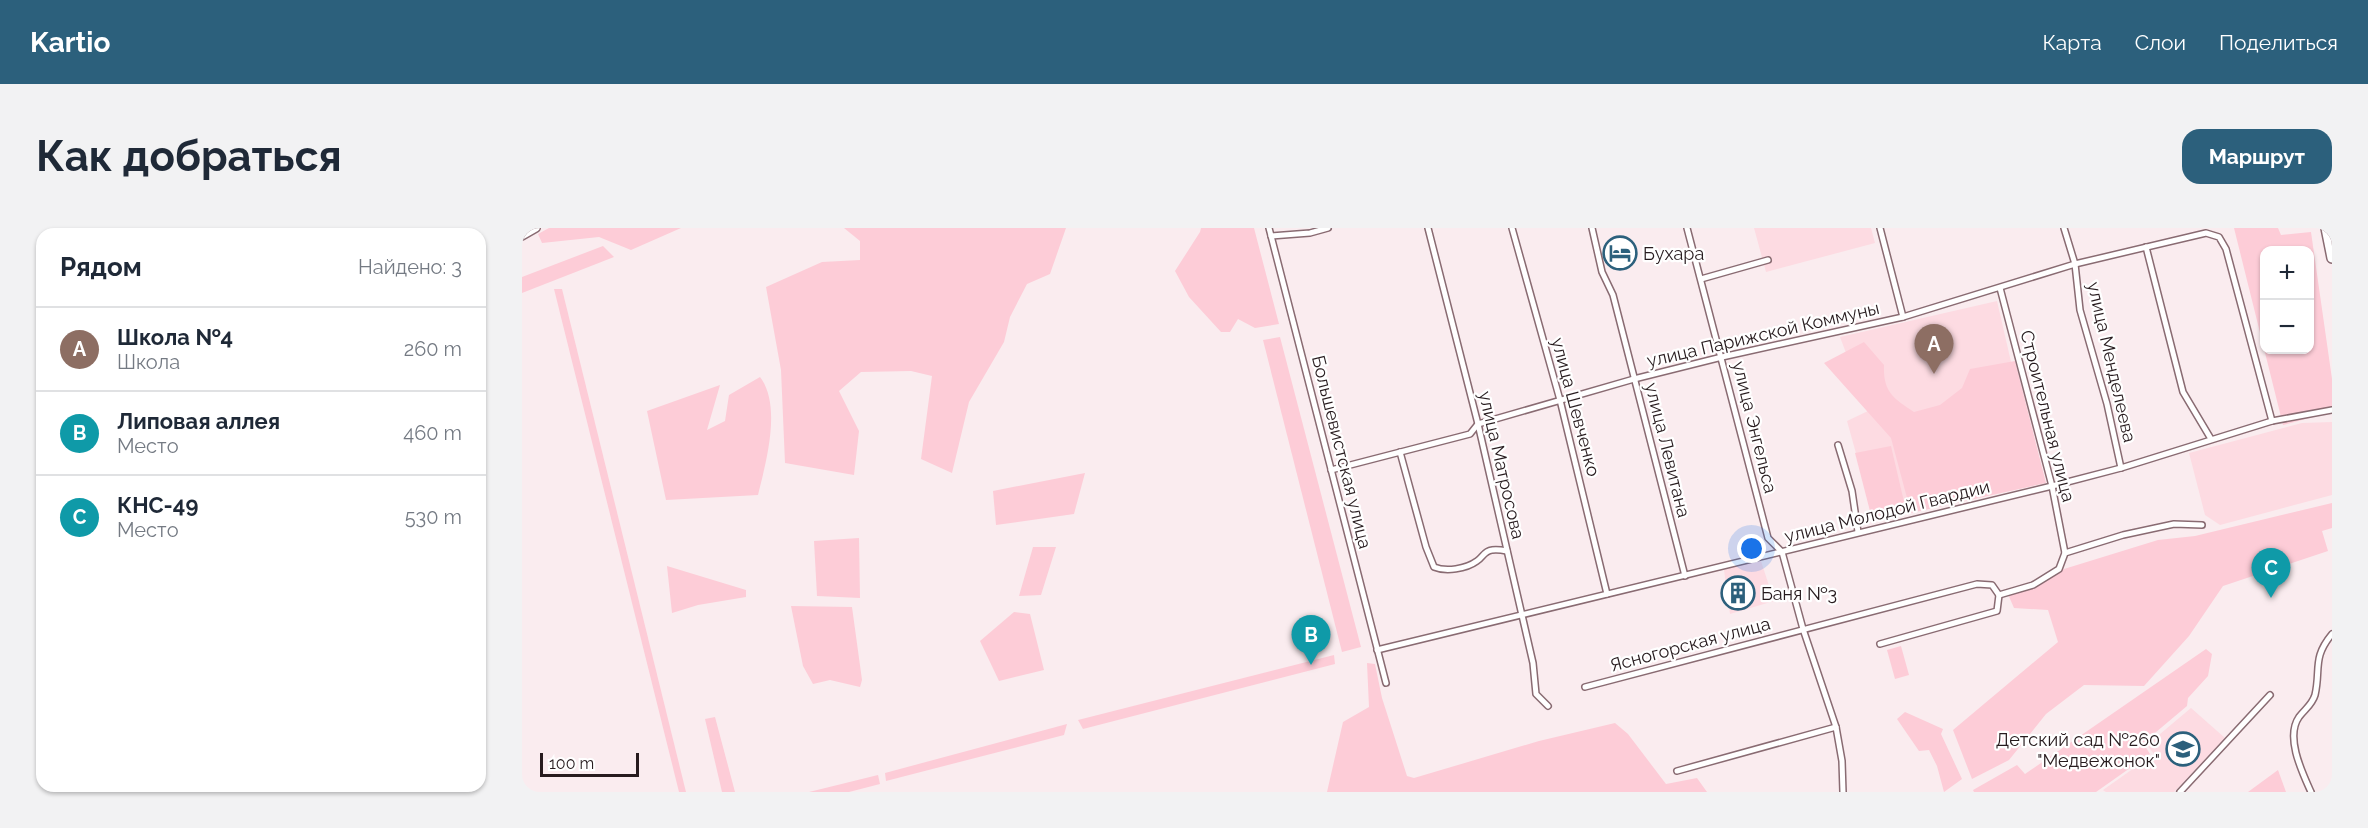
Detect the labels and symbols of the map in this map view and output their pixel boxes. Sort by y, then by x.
hotel icon: Бухара [1602,235,1638,271]
place label: Бухара [1643,243,1704,264]
street label: улица Менделеева [2083,280,2141,444]
street label: улица Парижской Коммуны [1645,297,1881,371]
pin: A [1914,324,1954,374]
street label: Строительная улица [2016,328,2080,504]
street label: улица Шевченко [1547,335,1605,479]
street label: Большевистская улица [1308,353,1376,551]
street label: улица Энгельса [1728,359,1782,495]
street label: улица Левитана [1641,380,1695,520]
street label: улица Матросова [1475,389,1529,541]
street label: улица Молодой Гвардии [1782,475,1992,547]
your location [1737,534,1766,563]
pin: C [2252,548,2290,598]
building icon: Баня №3 [1720,575,1756,611]
place label: Баня №3 [1761,583,1837,604]
street label: Ясногорская улица [1608,613,1772,675]
pin: B [1292,616,1330,665]
place label: Детский сад №260 "Медвежонок" [1996,729,2160,771]
school or university icon: Детский сад №260 "Медвежонок" [2165,731,2201,767]
scale bar [540,750,639,778]

